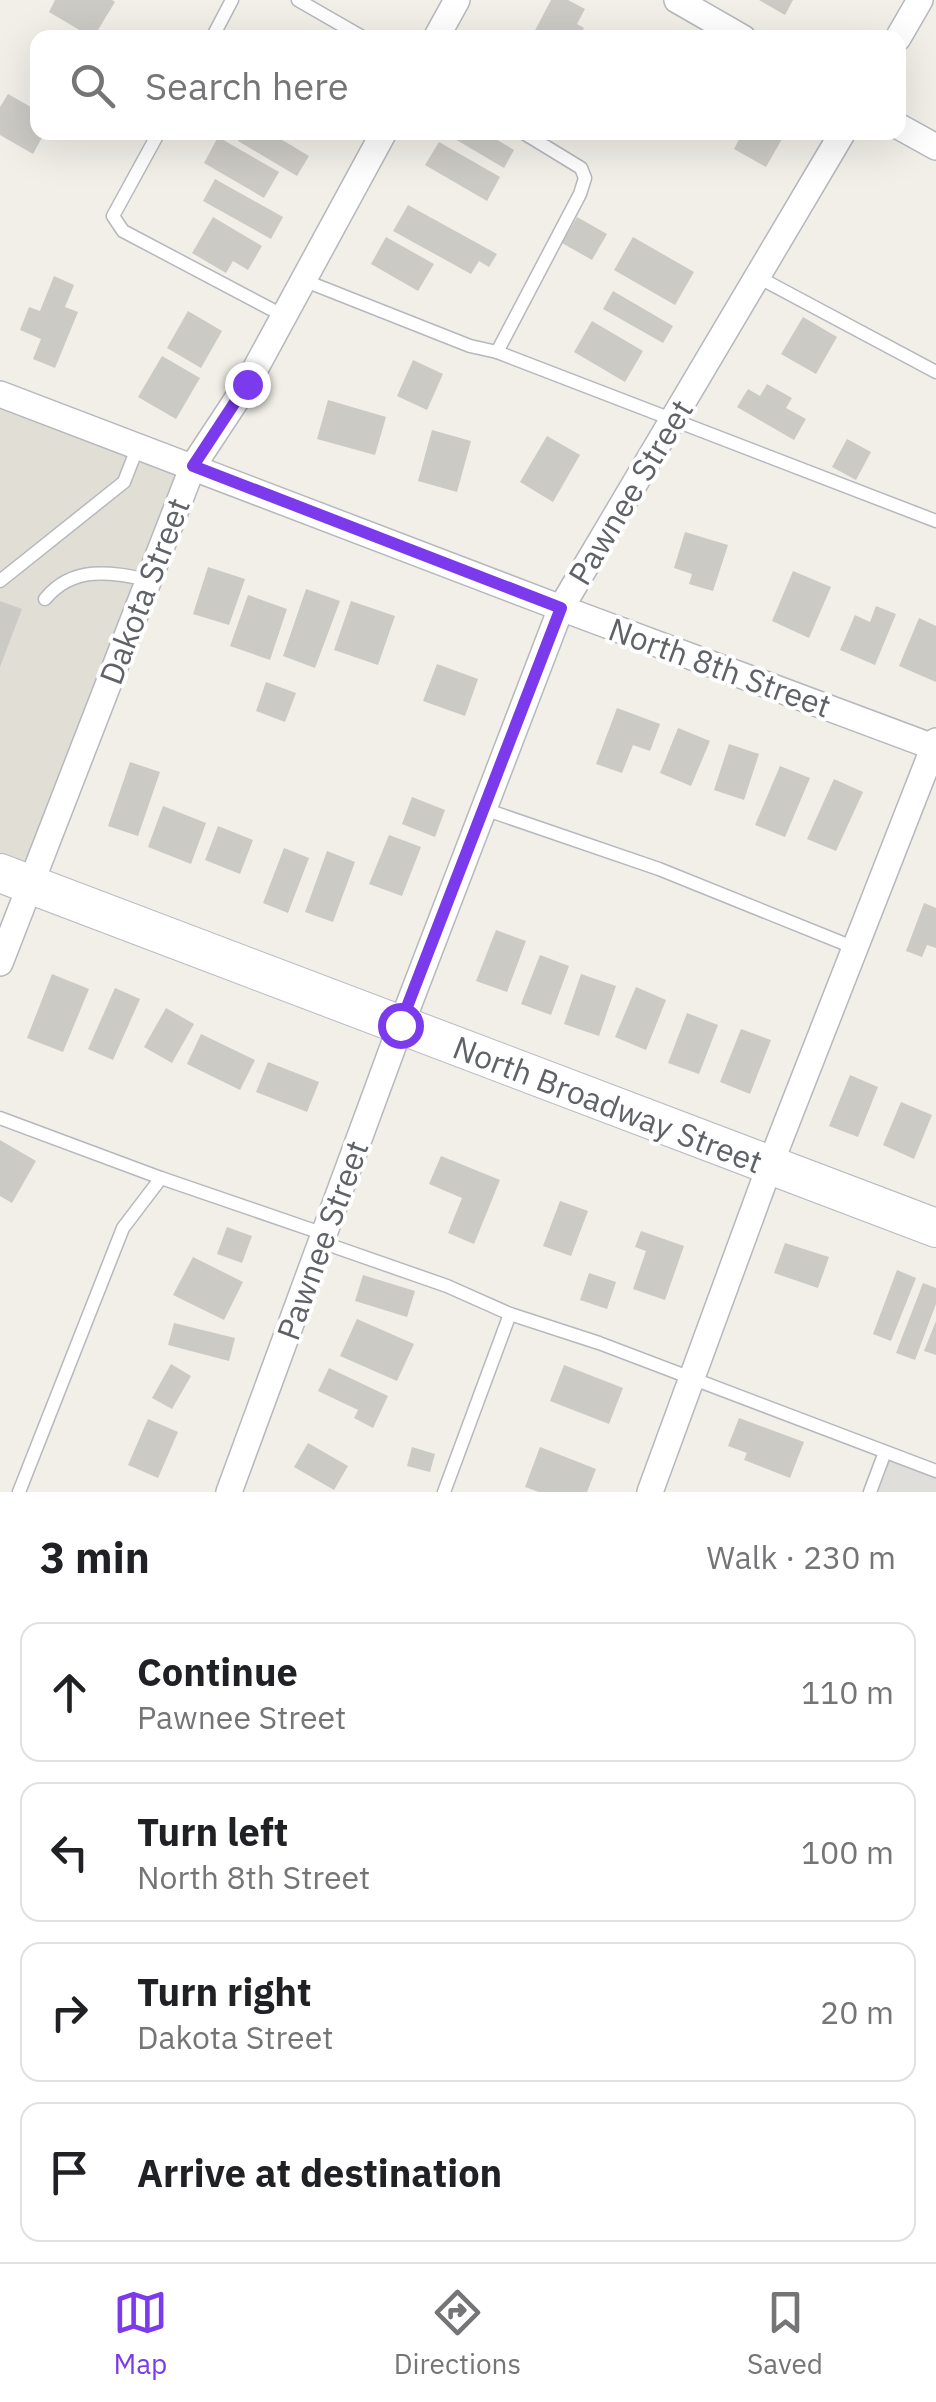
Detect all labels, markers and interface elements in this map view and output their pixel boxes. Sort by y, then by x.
search box [30,30,906,140]
icon: search [65,58,120,113]
text: Search here [145,61,349,110]
route end [225,362,271,408]
street label: Pawnee Street [558,391,702,593]
street label: Dakota Street [89,492,199,690]
street label: North 8th Street [603,607,837,727]
route start [378,1003,424,1049]
street label: North Broadway Street [447,1026,769,1182]
street label: Pawnee Street [266,1134,378,1346]
text: 3 min [40,1530,150,1585]
text: Walk · 230 m [707,1536,896,1578]
text: Continue [137,1647,298,1696]
icon: ahead [42,1665,97,1720]
text: 110 m [801,1671,894,1713]
text: Pawnee Street [137,1696,346,1738]
text: Turn left [137,1807,288,1856]
icon: left [42,1825,97,1880]
text: 100 m [801,1831,894,1873]
text: North 8th Street [137,1856,370,1898]
text: Turn right [137,1967,312,2016]
icon: right [42,1985,97,2040]
text: 20 m [820,1991,894,2033]
text: Dakota Street [137,2016,333,2058]
icon: arrive [42,2145,97,2200]
text: Arrive at destination [137,2148,502,2197]
tab: Map [113,2285,168,2382]
tab: Directions [394,2285,521,2382]
tab: Saved [747,2285,823,2382]

